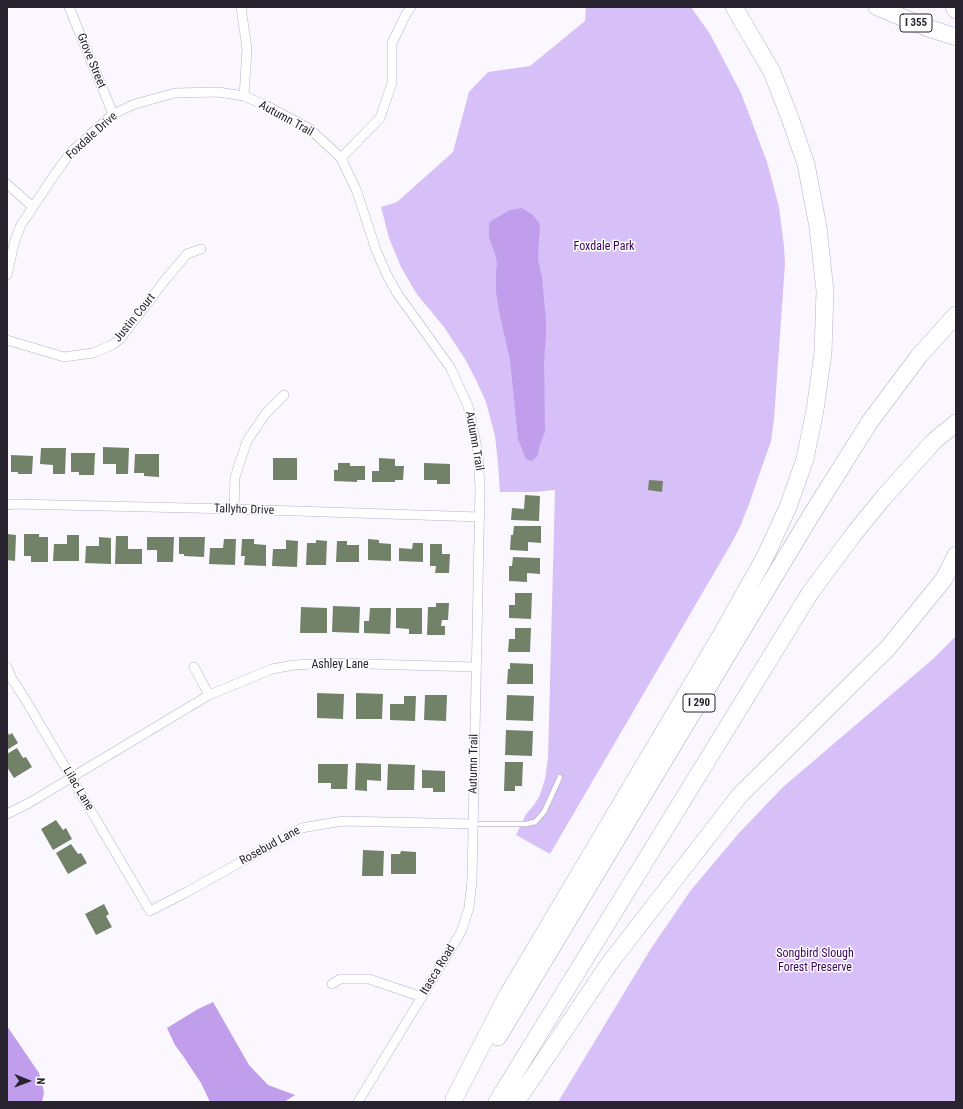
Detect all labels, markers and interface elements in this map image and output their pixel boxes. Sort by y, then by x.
road number: I 355 [900,14,932,32]
street label: Grove Street [73,31,109,91]
street label: Autumn Trail [256,98,316,140]
street label: Foxdale Drive [64,109,120,163]
park label: Foxdale Park [574,240,634,254]
street label: Justin Court [111,291,159,345]
street label: Autumn Trail [462,410,486,472]
street label: Tallyho Drive [214,502,274,518]
street label: Ashley Lane [311,658,369,672]
road number: I 290 [683,694,715,712]
street label: Autumn Trail [466,734,482,794]
street label: Lilac Lane [59,765,97,813]
street label: Rosebud Lane [237,824,303,868]
street label: Itasca Road [417,942,459,998]
park label: Songbird Slough Forest Preserve [776,947,854,975]
north arrow [8,1061,48,1101]
text: N [34,1078,47,1085]

